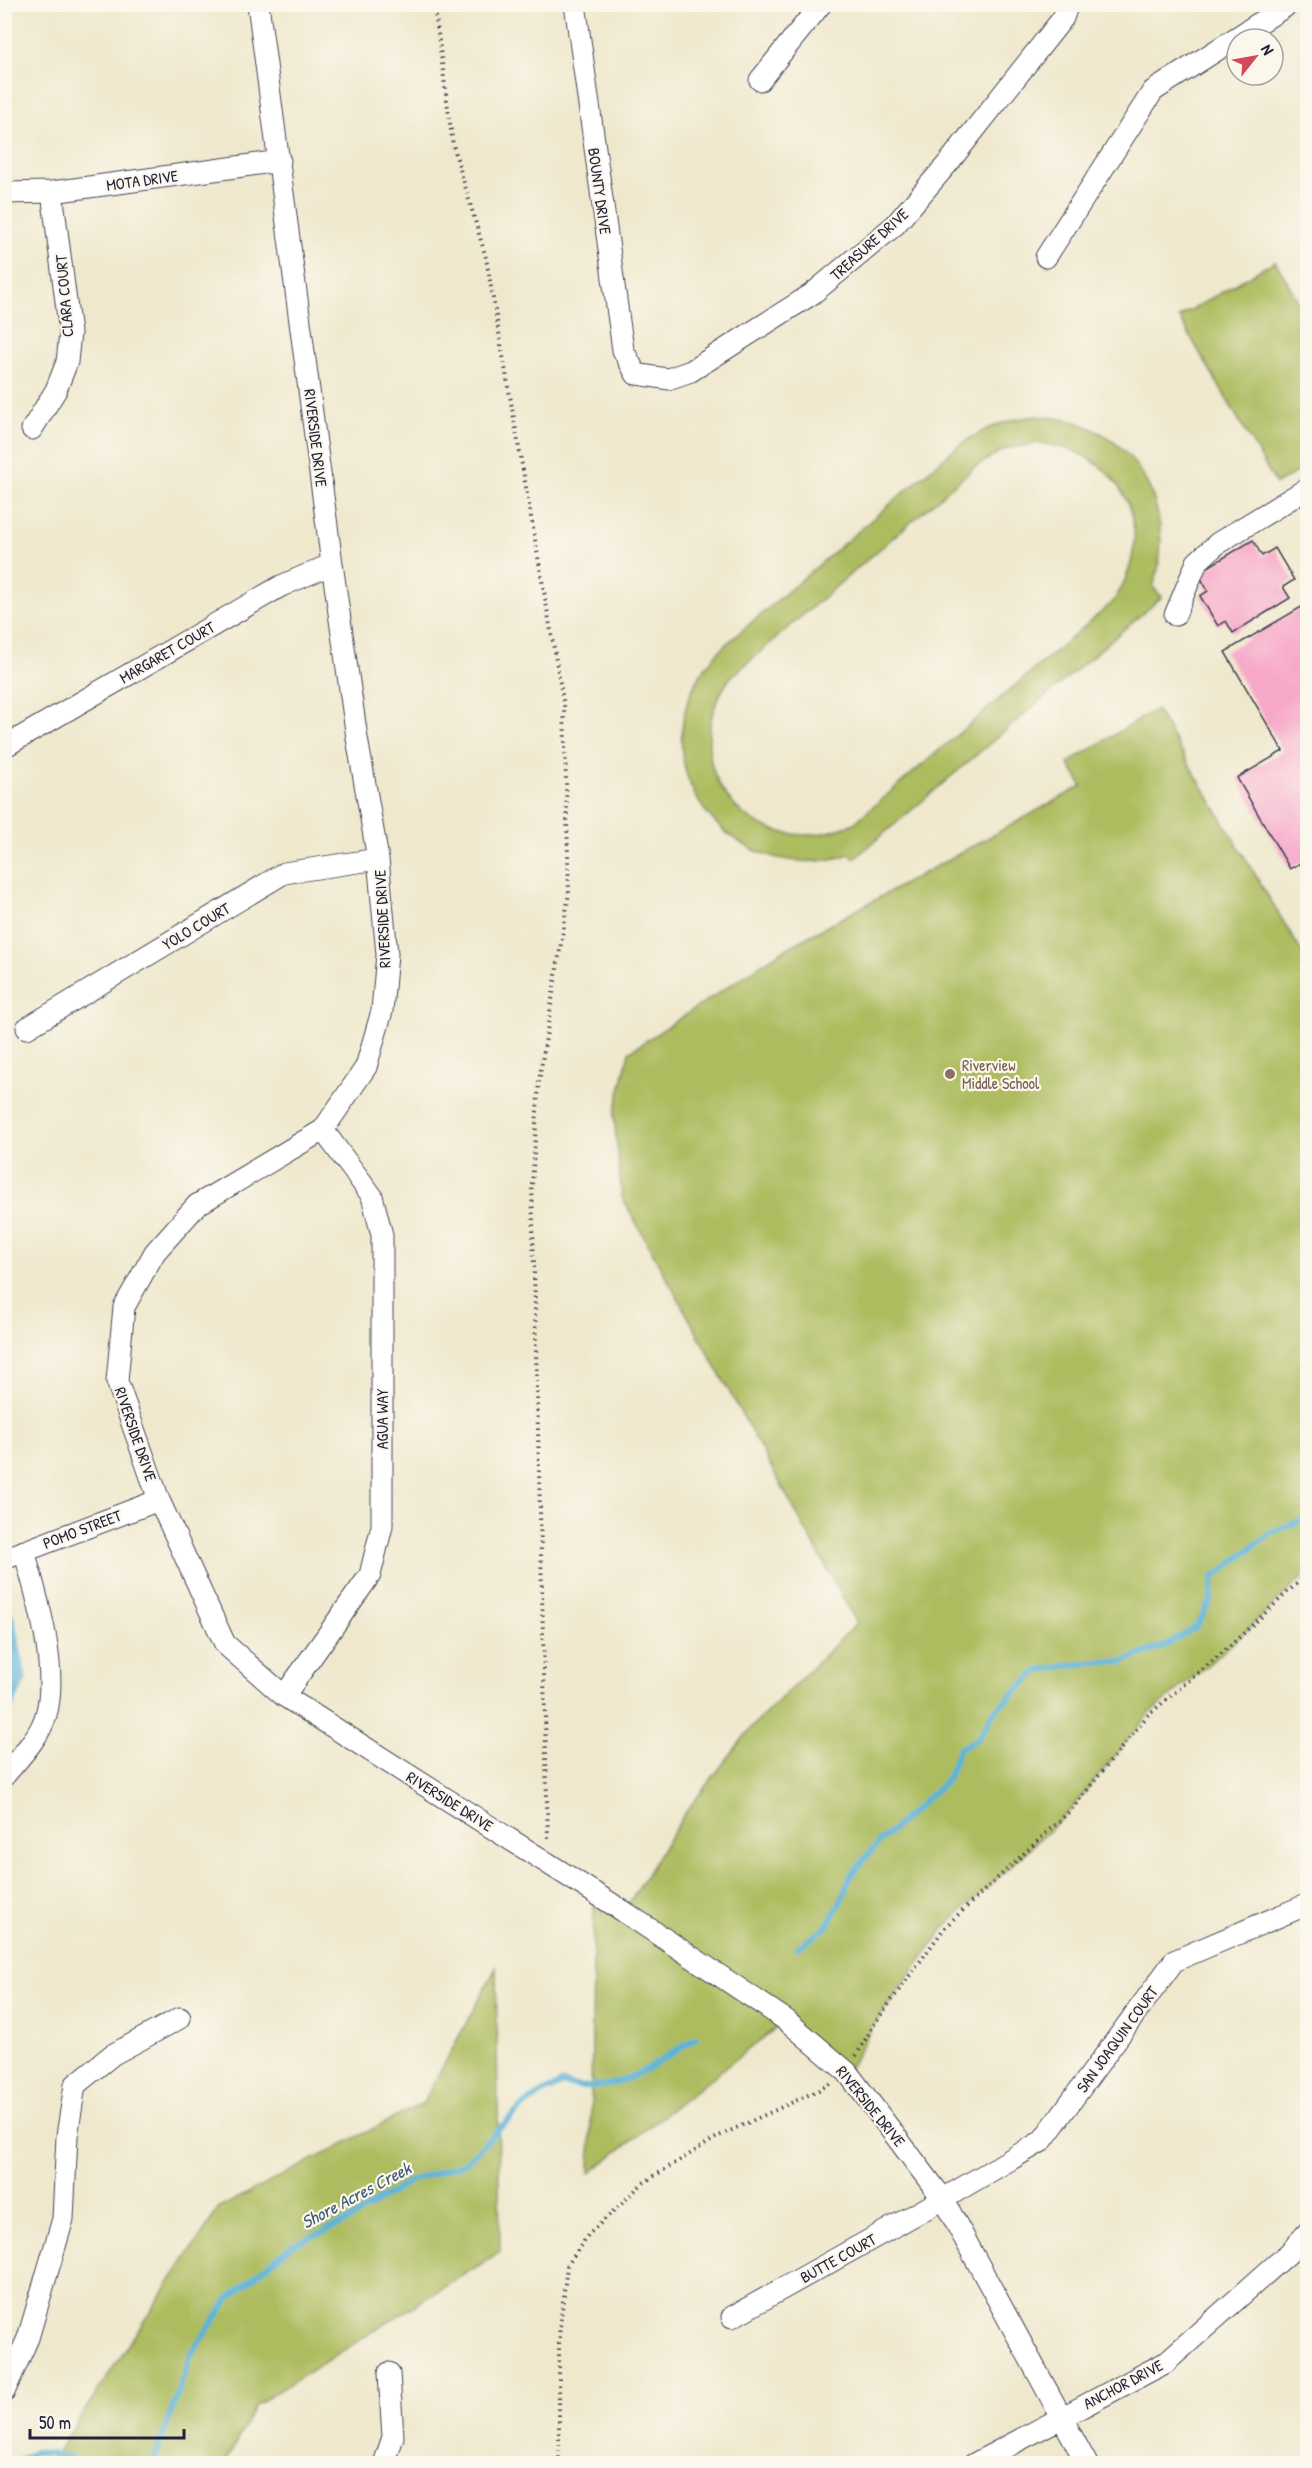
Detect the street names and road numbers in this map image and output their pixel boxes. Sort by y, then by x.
street label: BOUNTY DRIVE [583,146,617,236]
street label: MOTA DRIVE [105,164,179,196]
street label: TREASURE DRIVE [825,203,913,285]
street label: CLARA COURT [49,253,79,338]
street label: RIVERSIDE DRIVE [299,388,333,488]
street label: MARGARET COURT [115,616,219,688]
street label: RIVERSIDE DRIVE [368,869,396,969]
street label: YOLO COURT [158,897,235,955]
street label: RIVERSIDE DRIVE [110,1384,162,1484]
street label: AGUA WAY [371,1389,393,1449]
street label: POMO STREET [40,1504,125,1554]
street label: RIVERSIDE DRIVE [402,1766,498,1836]
street label: SAN JOAQUIN COURT [1071,1981,1163,2097]
street label: RIVERSIDE DRIVE [831,2061,911,2151]
street label: BUTTE COURT [796,2228,880,2288]
street label: ANCHOR DRIVE [1079,2354,1167,2414]

